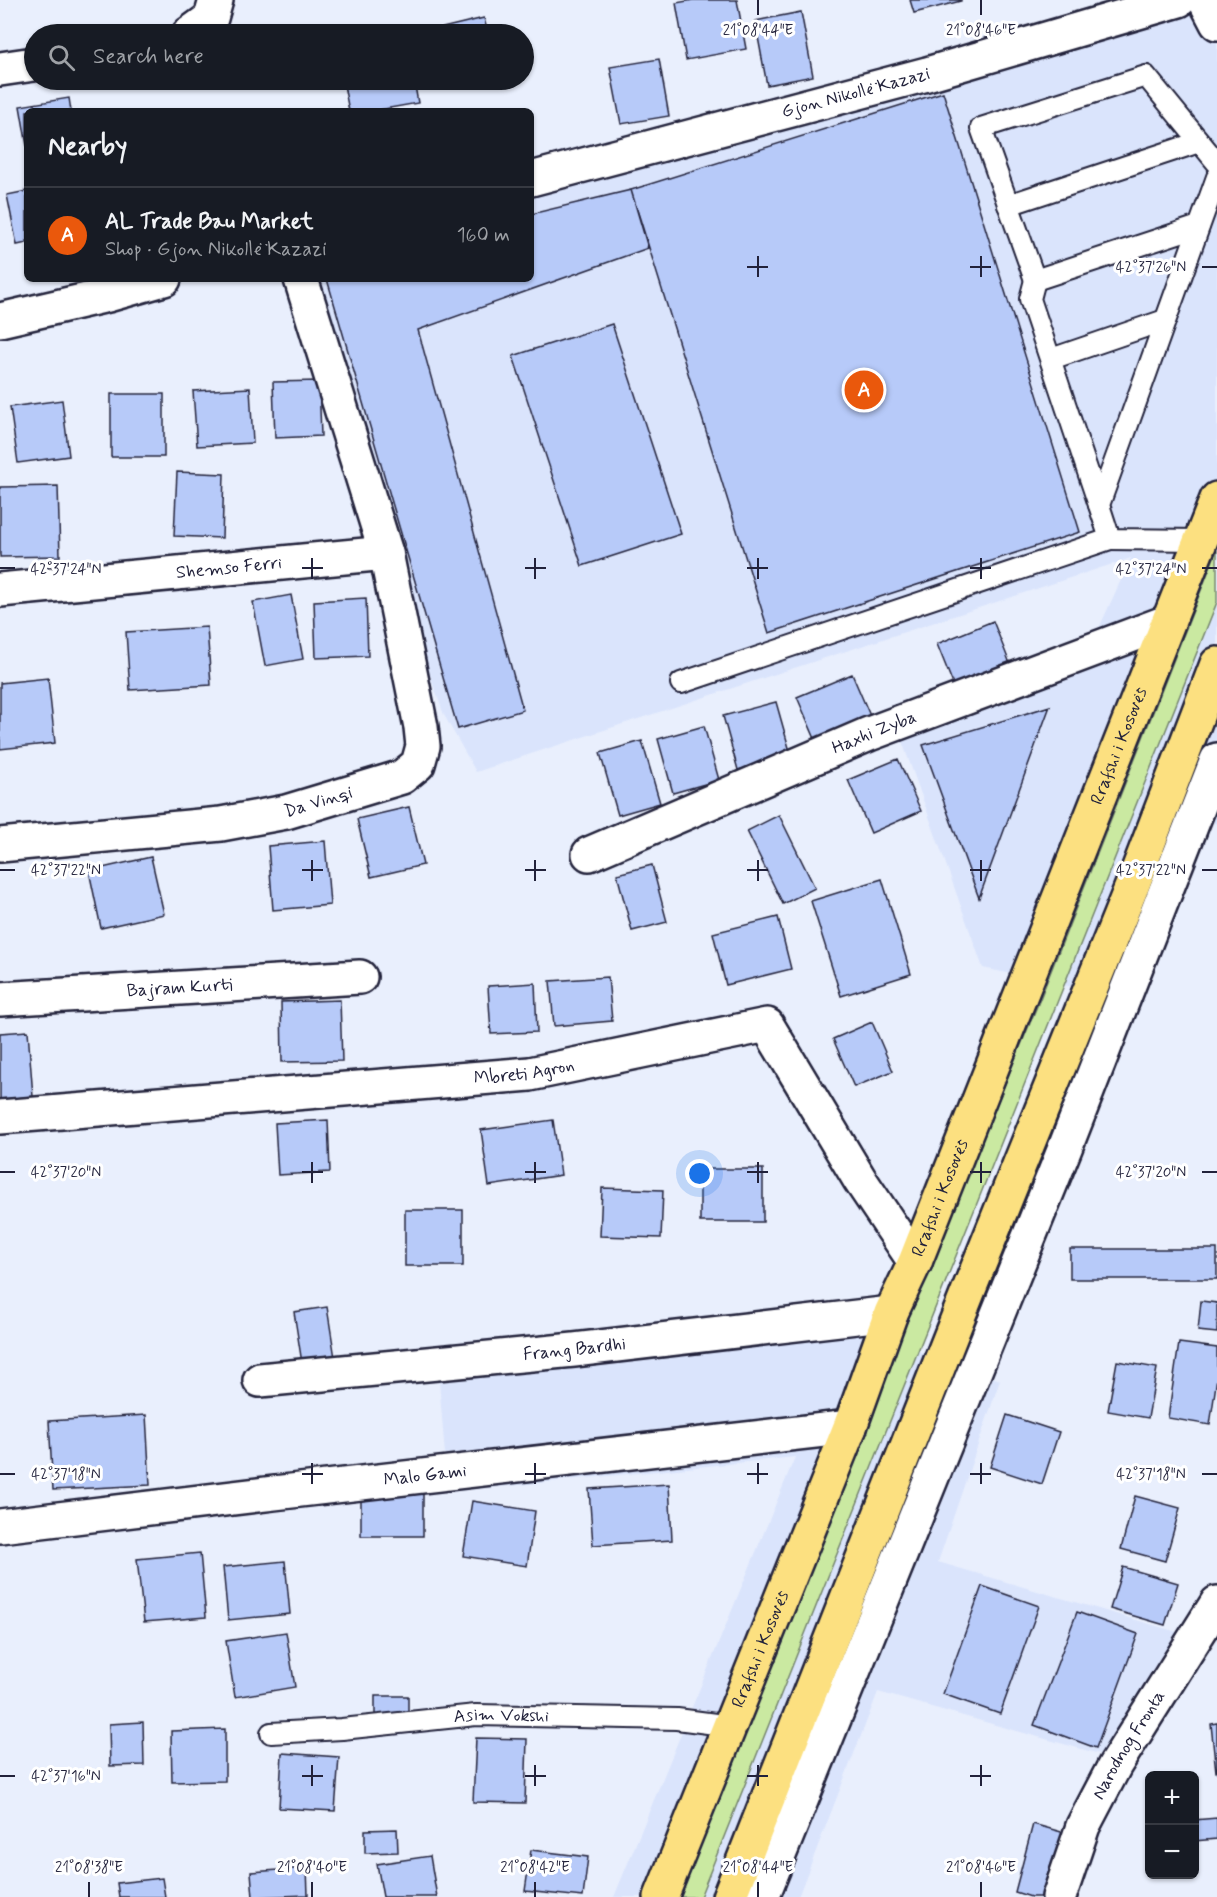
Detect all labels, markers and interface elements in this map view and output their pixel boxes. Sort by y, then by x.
text: 21°08'44"E [723,21,794,41]
text: 21°08'46"E [946,21,1016,41]
search box [24,24,534,90]
icon: search [45,41,78,74]
text: Search here [93,43,204,71]
street label: Gjon Nikollë Kazazi [779,62,933,124]
text: Nearby [48,130,127,164]
text: AL Trade Bau Market [105,208,313,236]
text: A [61,222,74,249]
text: 160 m [457,222,510,249]
text: Shop · Gjon Nikollë Kazazi [105,236,327,263]
text: 42°37'26"N [1116,258,1186,278]
pin: A [844,368,884,412]
street label: Shemso Ferri [175,551,283,585]
text: 42°37'24"N [30,560,102,580]
text: 42°37'24"N [1115,560,1187,580]
street label: Rrafshi i Kosovës [1085,684,1153,808]
street label: Haxhi Zyba [828,705,920,760]
street label: Da Vinqi [281,781,356,824]
text: 42°37'22"N [31,861,101,881]
text: 42°37'22"N [1116,861,1186,881]
street label: Bajram Kurti [126,973,234,1003]
street label: Mbreti Agron [473,1053,576,1091]
street label: Rrafshi i Kosovës [906,1136,974,1260]
your location [685,1159,714,1188]
text: 42°37'20"N [31,1163,101,1183]
text: 42°37'20"N [1116,1163,1186,1183]
street label: Frang Bardhi [522,1332,627,1367]
street label: Malo Gami [382,1459,468,1492]
text: 42°37'18"N [31,1465,101,1485]
text: 42°37'18"N [1116,1465,1186,1485]
street label: Rrafshi i Kosovës [726,1587,795,1712]
street label: Narodnog Fronta [1087,1686,1171,1804]
street label: Asim Vokshi [452,1703,549,1729]
text: 42°37'16"N [31,1767,101,1787]
map controls [1145,1771,1199,1879]
button: + [1145,1771,1199,1825]
button: − [1145,1825,1199,1879]
text: 21°08'38"E [55,1858,123,1878]
text: 21°08'40"E [277,1858,347,1878]
text: 21°08'42"E [500,1858,570,1878]
text: 21°08'44"E [723,1858,794,1878]
text: 21°08'46"E [946,1858,1016,1878]

